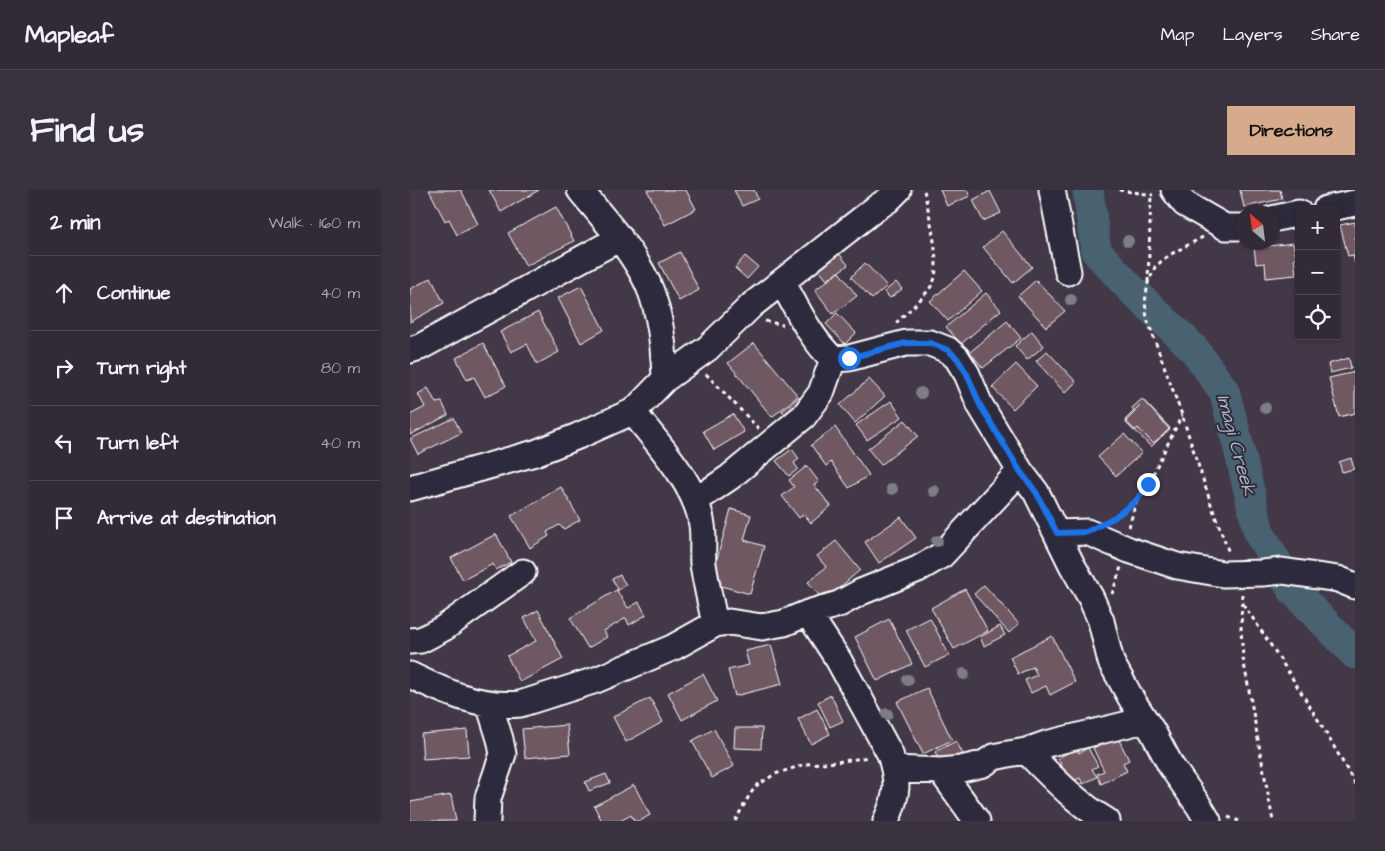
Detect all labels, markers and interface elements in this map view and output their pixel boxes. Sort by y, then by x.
text: Mapleaf [25,18,114,52]
text: Map [1160,22,1194,47]
text: Layers [1222,22,1283,47]
text: Share [1311,22,1360,47]
text: Find us [30,106,144,155]
button: Directions [1227,106,1355,155]
north arrow [1235,205,1280,250]
map controls [1295,205,1340,340]
button: + [1295,205,1340,250]
text: 2 min [50,208,100,237]
text: Walk · 160 m [268,212,360,234]
button: − [1295,250,1340,295]
icon: ahead [50,279,78,307]
text: Continue [97,280,171,307]
text: 40 m [320,282,360,304]
button: locate [1295,295,1340,340]
route start [838,347,861,370]
icon: right [50,354,78,382]
text: Turn right [97,355,186,382]
text: 80 m [321,357,360,379]
water label: Imagi Creek [1210,391,1263,499]
icon: left [50,429,78,457]
text: Turn left [97,430,178,457]
text: 40 m [320,432,360,454]
route end [1137,473,1160,496]
icon: arrive [50,504,78,532]
text: Arrive at destination [97,505,276,532]

